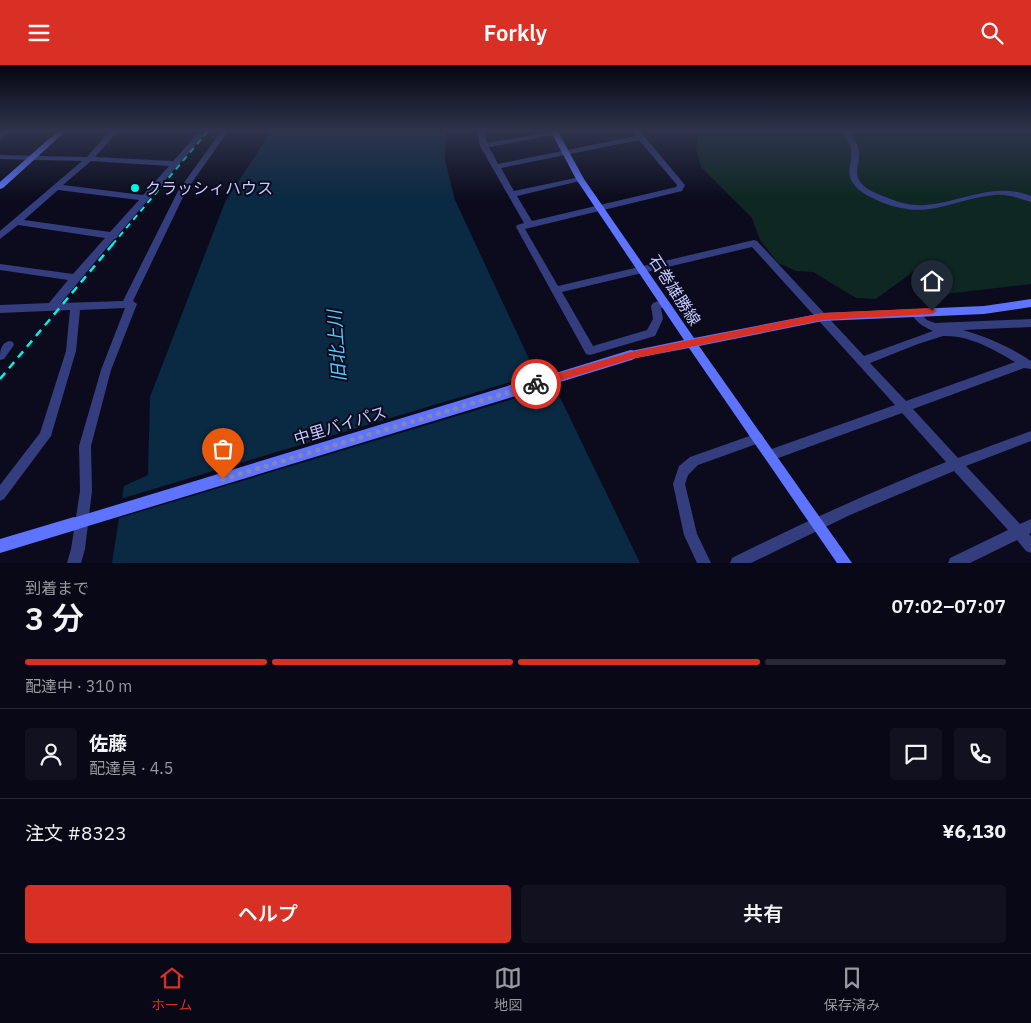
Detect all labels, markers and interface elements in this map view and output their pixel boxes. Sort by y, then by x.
text: Forkly [484,18,547,47]
icon: menu [25,19,53,47]
icon: search [978,19,1006,47]
place label: クラッシィハウス [145,178,273,198]
marker: クラッシィハウス [129,182,141,194]
street label: 石巻雄勝線 [645,251,705,329]
pin [911,260,953,311]
icon: home [918,267,946,295]
water label: 旧北上川 [322,307,350,383]
courier [511,359,561,409]
icon: bike [522,370,550,398]
street label: 中里バイパス [291,401,389,449]
pin [202,428,244,479]
icon: bag [209,435,237,463]
text: 到着まで [25,578,89,598]
text: 07:02–07:07 [892,594,1006,618]
text: 3 分 [25,597,84,639]
text: 配達中 · 310 m [25,676,132,696]
button: person [25,728,77,780]
button: chat [890,728,942,780]
button: phone [954,728,1006,780]
text: 佐藤 [89,731,127,755]
text: 配達員 · 4.5 [89,758,173,778]
text: ¥6,130 [942,819,1006,843]
text: 注文 #8323 [25,821,127,845]
button: ヘルプ [25,885,511,943]
button: 共有 [521,885,1006,943]
tab: ホーム [151,964,192,1014]
tab: 地図 [494,964,522,1014]
tab: 保存済み [824,964,880,1014]

